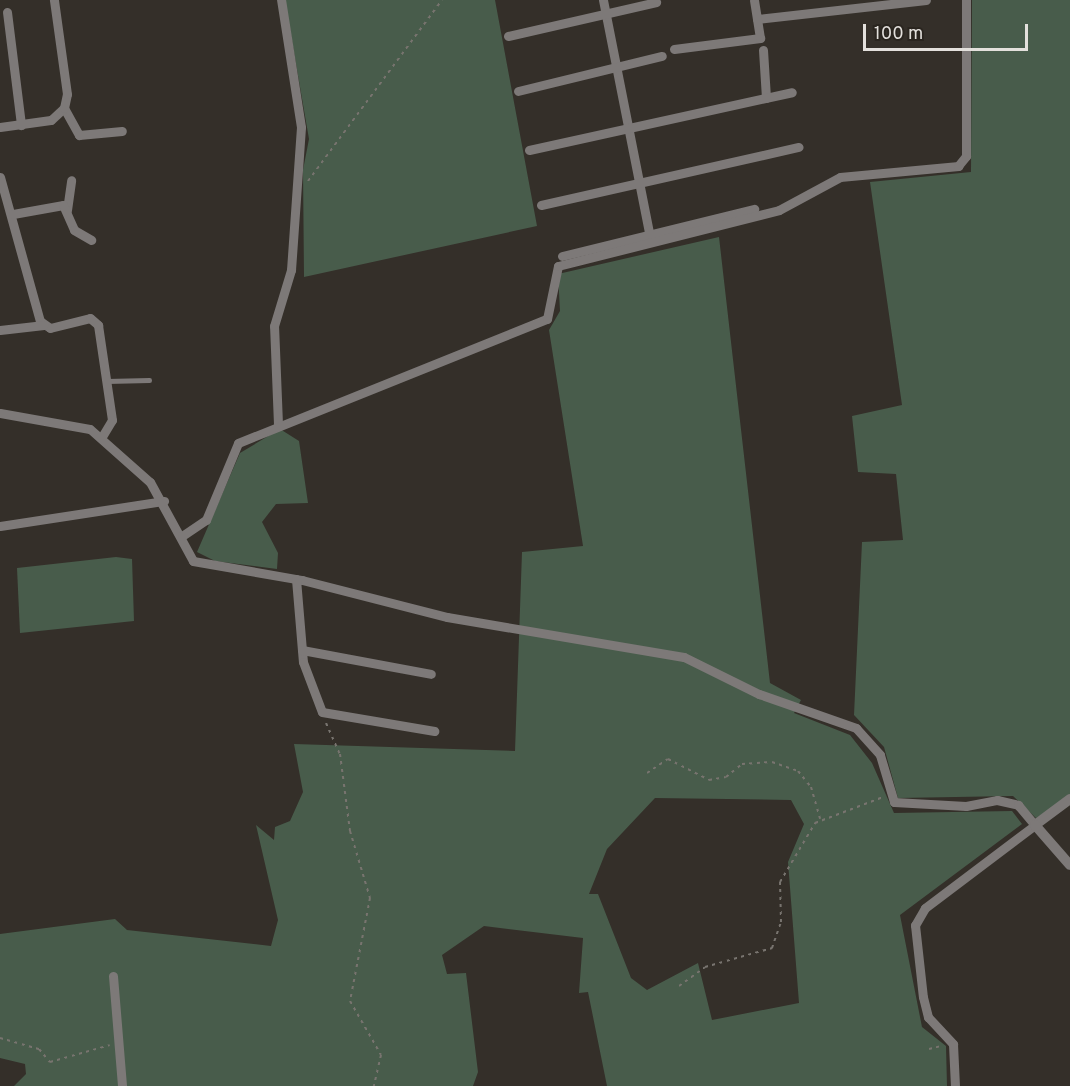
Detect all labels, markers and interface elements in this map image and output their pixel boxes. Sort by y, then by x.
scale bar [866,12,1031,50]
text: 100 m [874,23,923,46]

